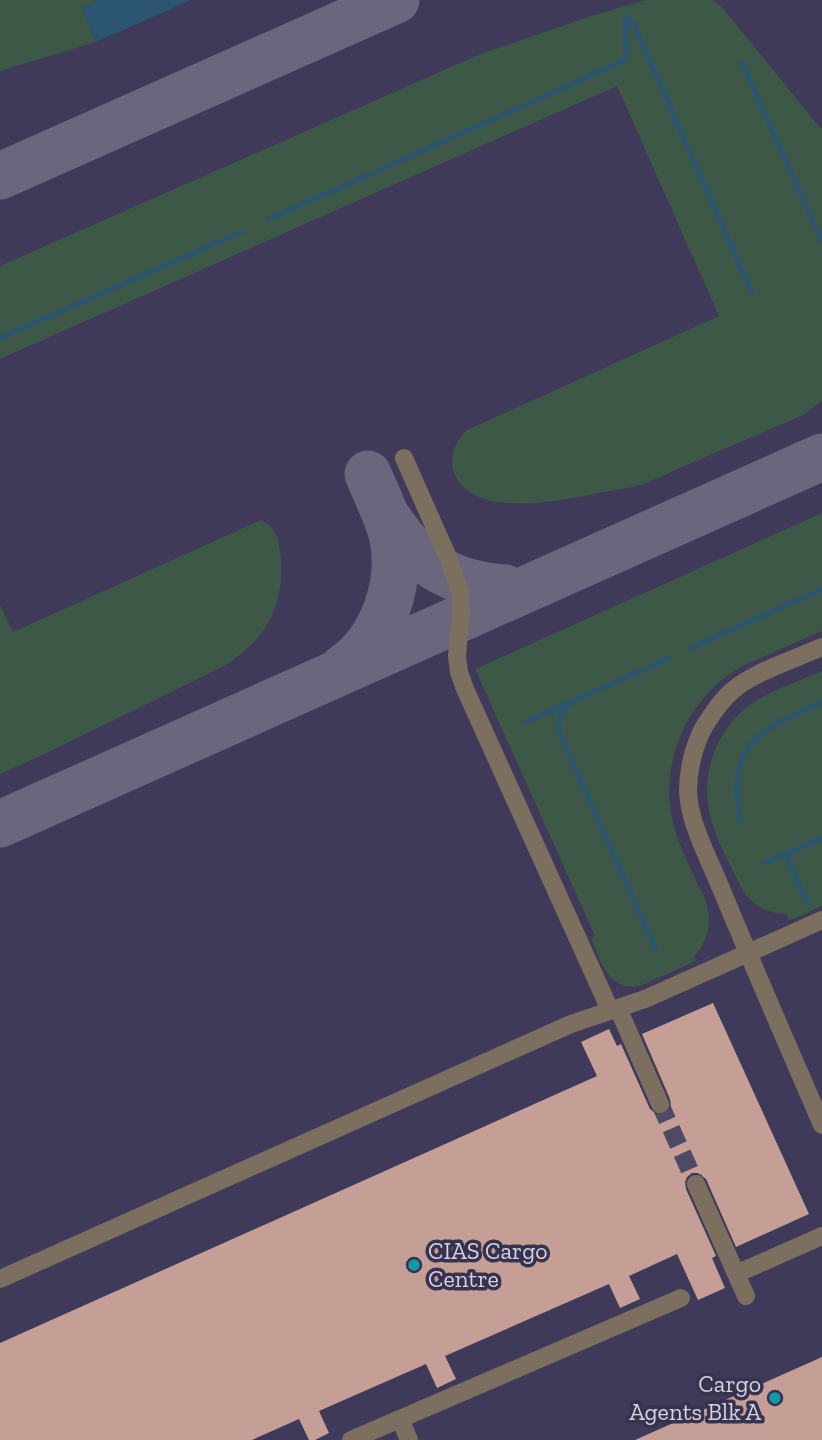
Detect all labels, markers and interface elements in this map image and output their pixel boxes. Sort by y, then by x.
place label: CIAS Cargo Centre [428,1236,548,1293]
marker: CIAS Cargo Centre [406,1257,422,1273]
place label: Cargo Agents Blk A [629,1369,761,1426]
marker: Cargo Agents Blk A [767,1390,783,1406]

